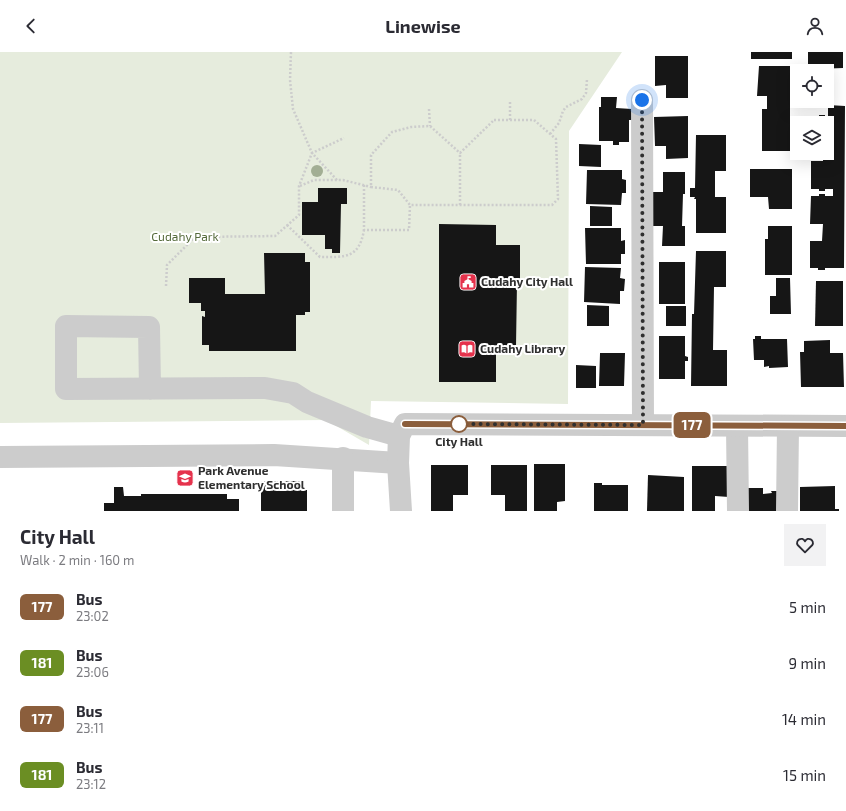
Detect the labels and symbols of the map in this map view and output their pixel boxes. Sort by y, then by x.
your location [632,90,652,110]
park label: Cudahy Park [151,229,219,243]
public building icon: Cudahy City Hall [458,272,478,292]
place label: Cudahy City Hall [481,274,573,289]
library icon: Cudahy Library [457,339,477,359]
place label: Cudahy Library [480,341,565,356]
line badge: 177 [669,412,715,438]
marker: City Hall [450,415,468,433]
place label: City Hall [435,434,483,449]
place label: Park Avenue Elementary School [198,463,305,492]
school or university icon: Park Avenue Elementary School [175,468,195,488]

